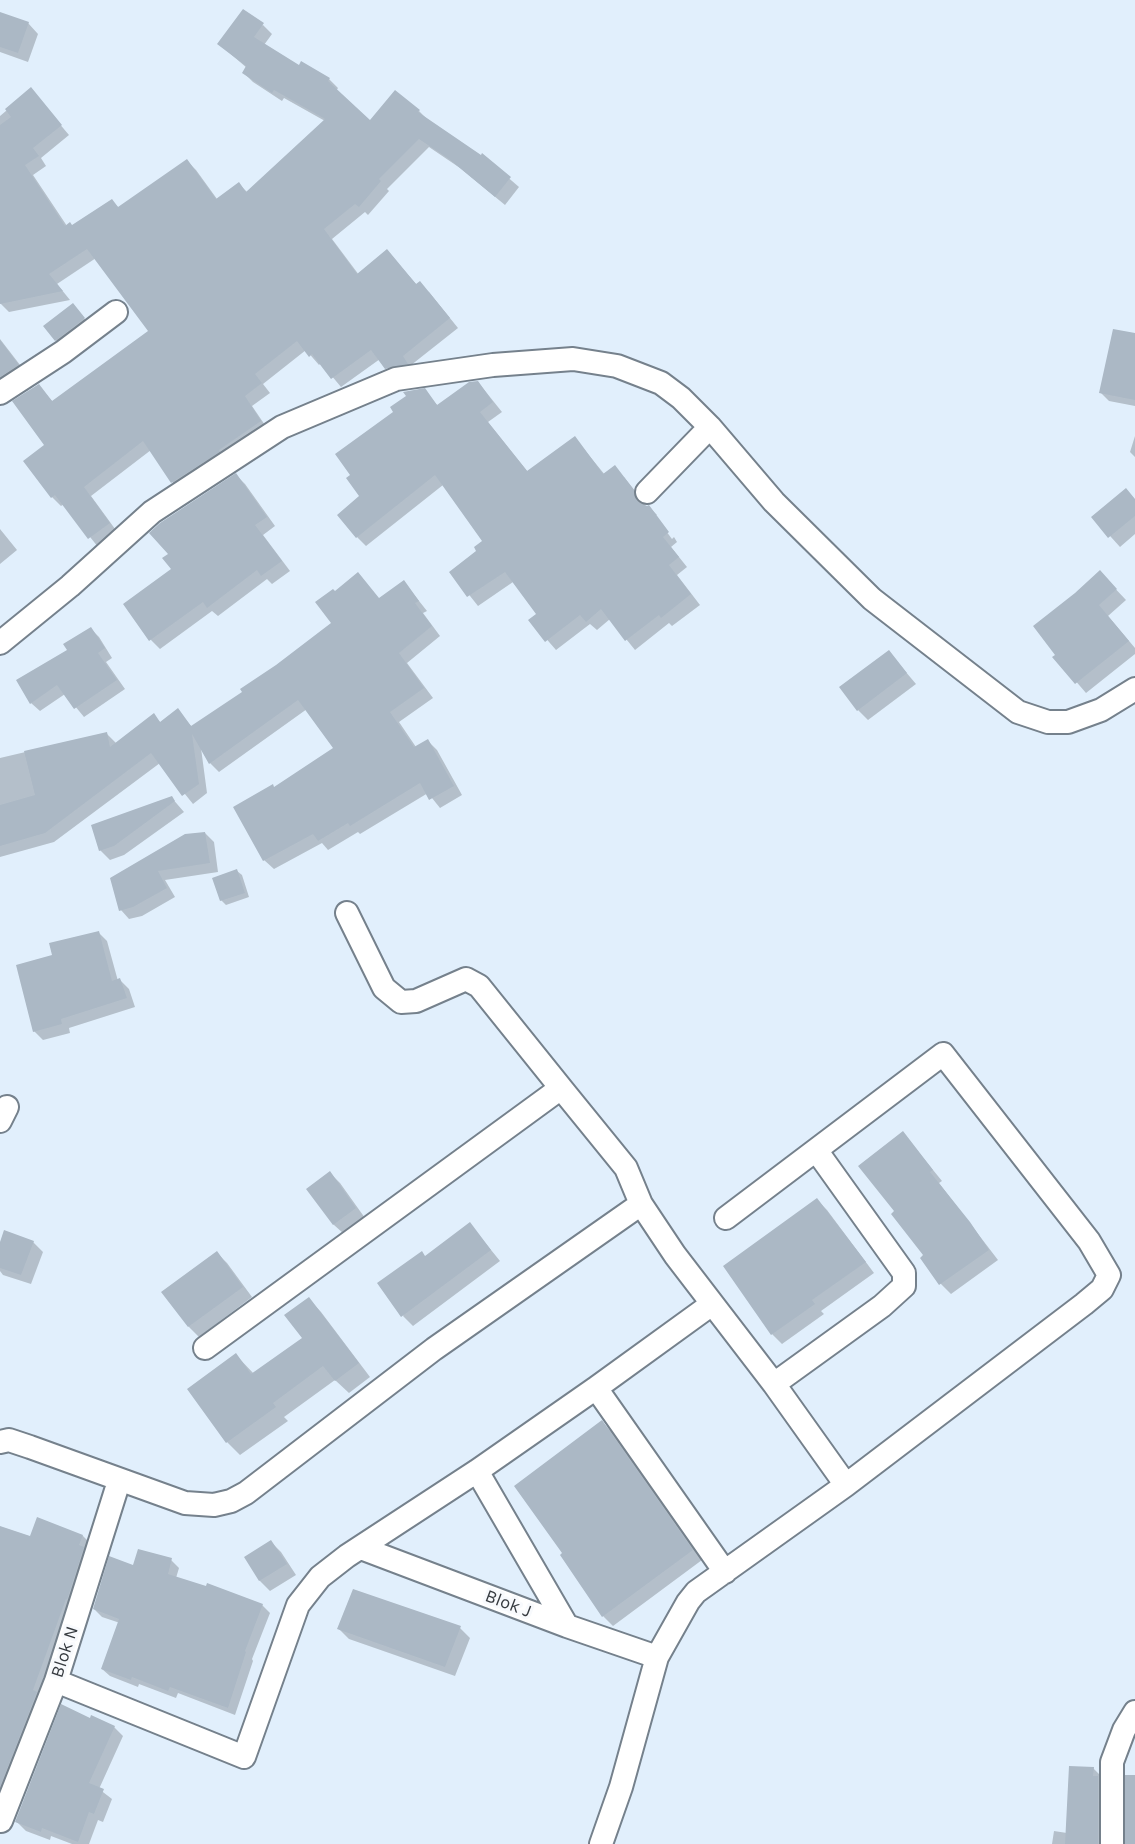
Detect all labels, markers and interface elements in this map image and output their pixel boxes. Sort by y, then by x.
street label: Blok J [482,1585,534,1623]
street label: Blok N [47,1624,83,1680]

